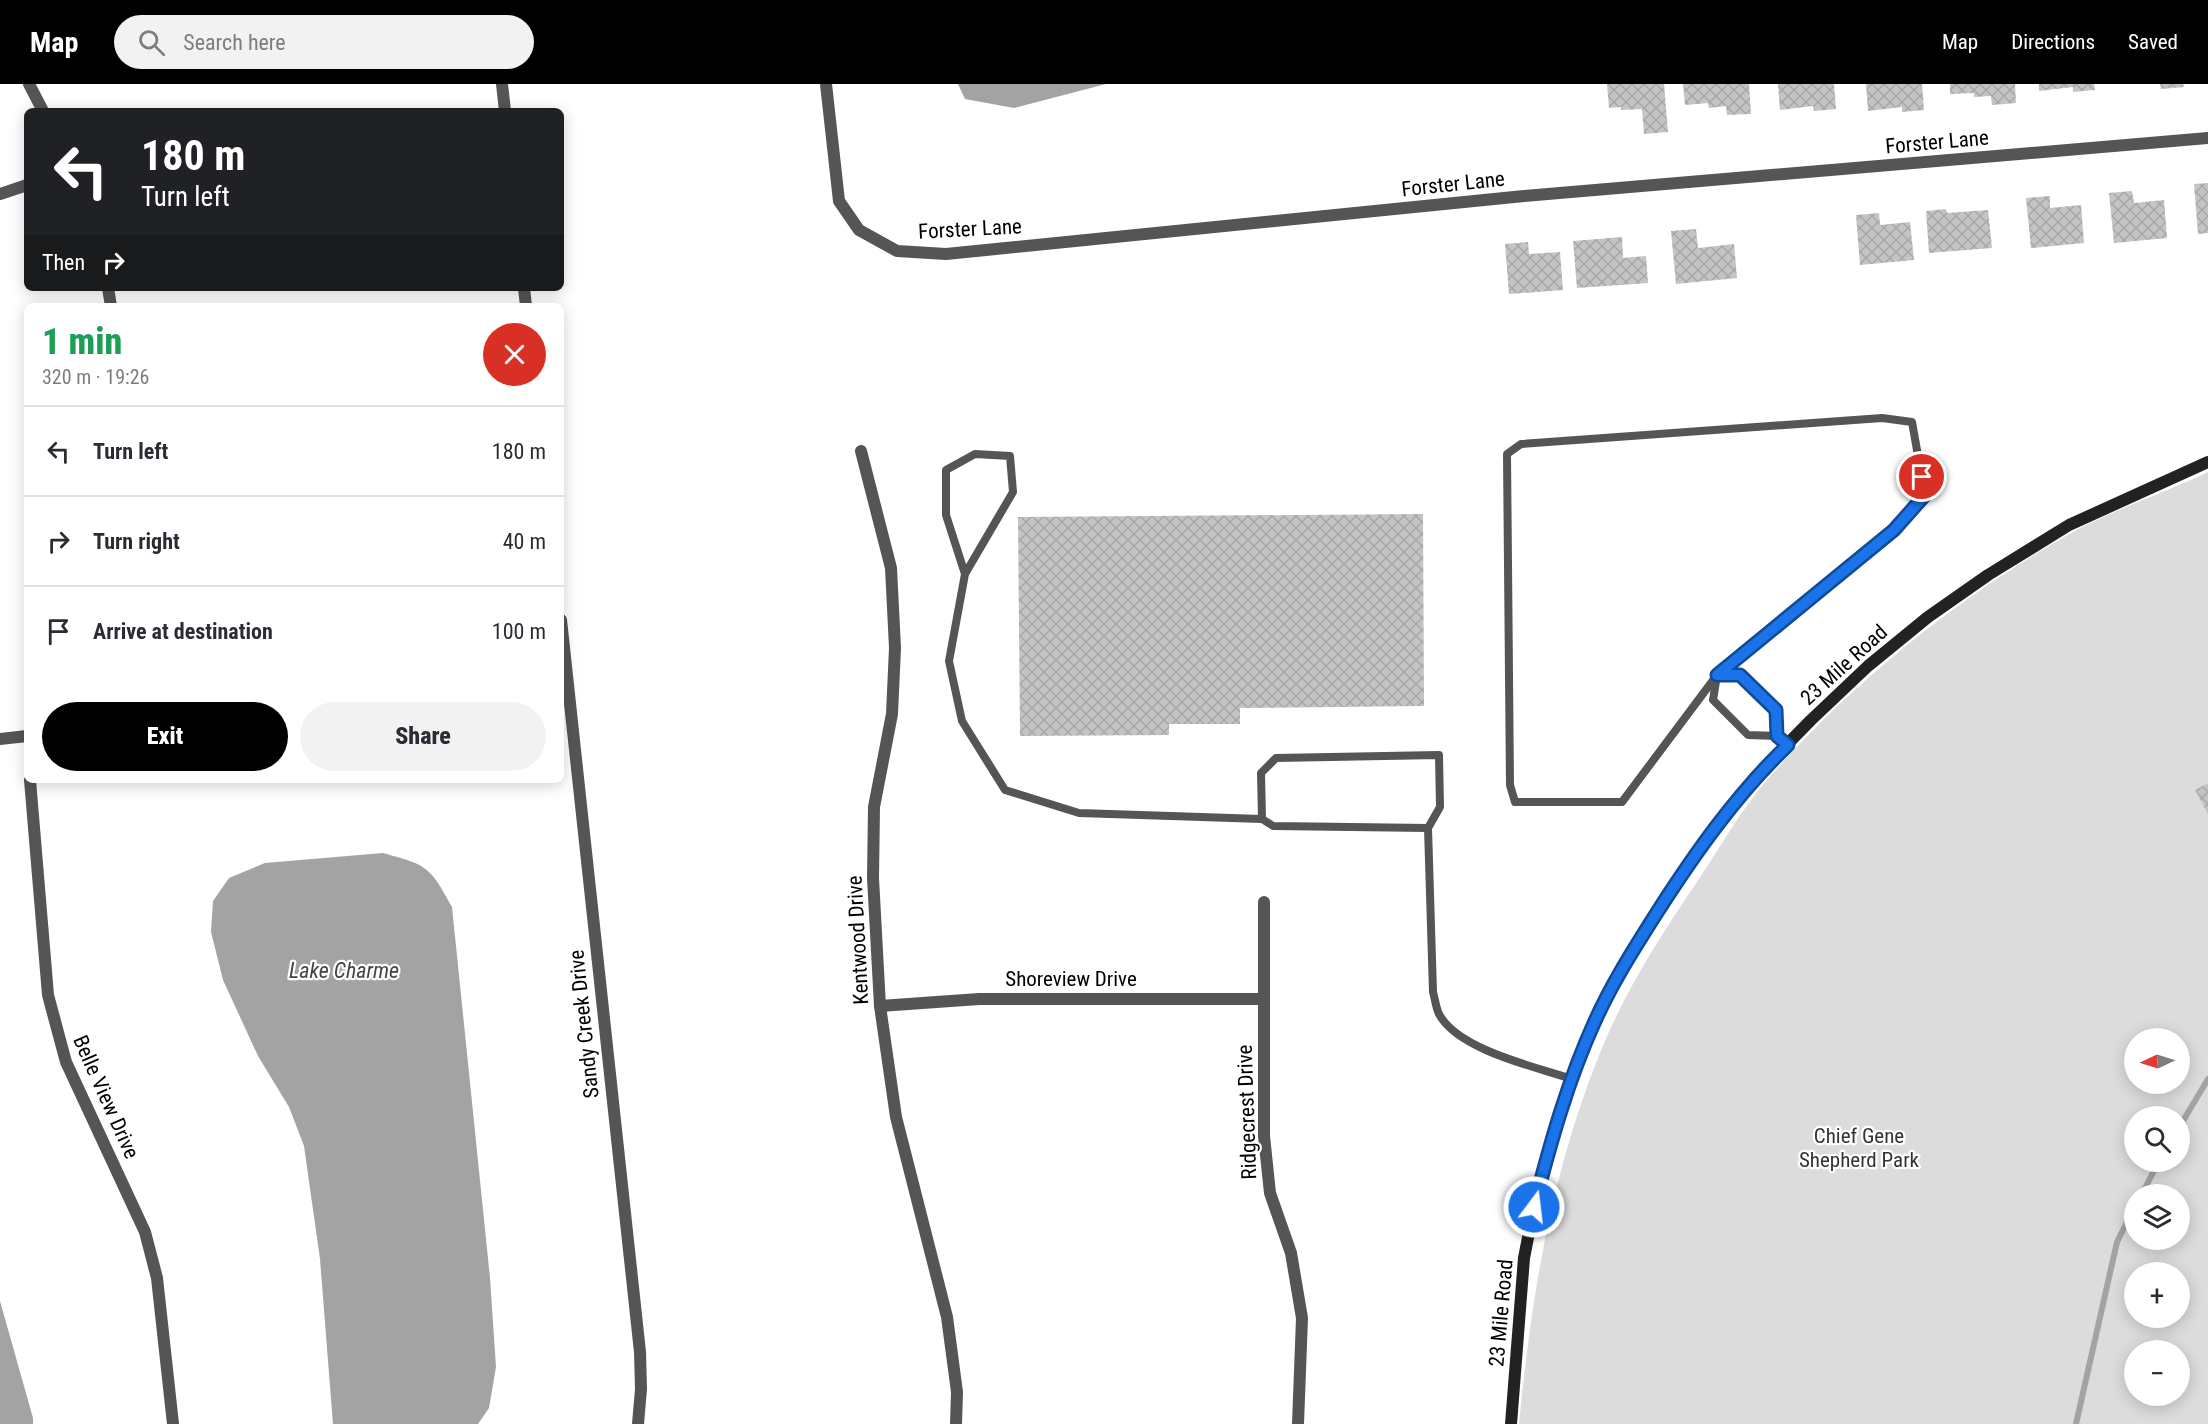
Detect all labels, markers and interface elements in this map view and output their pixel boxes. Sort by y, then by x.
search box [114,15,534,69]
text: Map [30,26,78,59]
icon: search [135,26,168,59]
text: Search here [183,30,286,55]
text: Map [1942,30,1978,54]
text: Directions [2011,30,2095,54]
text: Saved [2128,30,2178,54]
street label: Forster Lane [1884,126,1990,158]
text: 180 m [141,131,246,180]
icon: left [42,132,120,210]
street label: Forster Lane [1400,167,1506,201]
text: Turn left [141,181,230,213]
street label: Forster Lane [918,214,1023,244]
icon: right [97,246,130,279]
text: Then [42,250,85,275]
text: 1 min [42,321,122,363]
button: close [483,323,546,386]
text: 320 m · 19:26 [42,365,149,389]
icon: left [42,435,75,468]
text: Turn left [93,439,168,464]
text: 180 m [492,439,546,464]
pin [1896,451,1947,502]
icon: arrive [1905,460,1938,493]
icon: right [42,525,75,558]
text: Turn right [93,529,180,554]
text: 40 m [503,529,546,554]
icon: arrive [42,615,75,648]
text: Arrive at destination [93,619,273,644]
text: 100 m [492,619,546,644]
street label: 23 Mile Road [1796,620,1892,710]
button: Exit [42,702,288,771]
button: Share [300,702,546,771]
street label: Kentwood Drive [843,875,873,1005]
street label: Sandy Creek Drive [564,948,604,1099]
water label: Lake Charme [289,958,399,983]
street label: Shoreview Drive [1005,967,1137,991]
north arrow [2124,1028,2190,1094]
map controls [2124,1028,2190,1406]
street label: Belle View Drive [68,1032,144,1162]
street label: Ridgecrest Drive [1233,1044,1261,1180]
button: search [2124,1106,2190,1172]
park label: Chief Gene Shepherd Park [1799,1124,1920,1172]
position arrow [1502,1175,1566,1239]
button: layers [2124,1184,2190,1250]
street label: 23 Mile Road [1484,1258,1518,1368]
button: + [2124,1262,2190,1328]
button: − [2124,1340,2190,1406]

